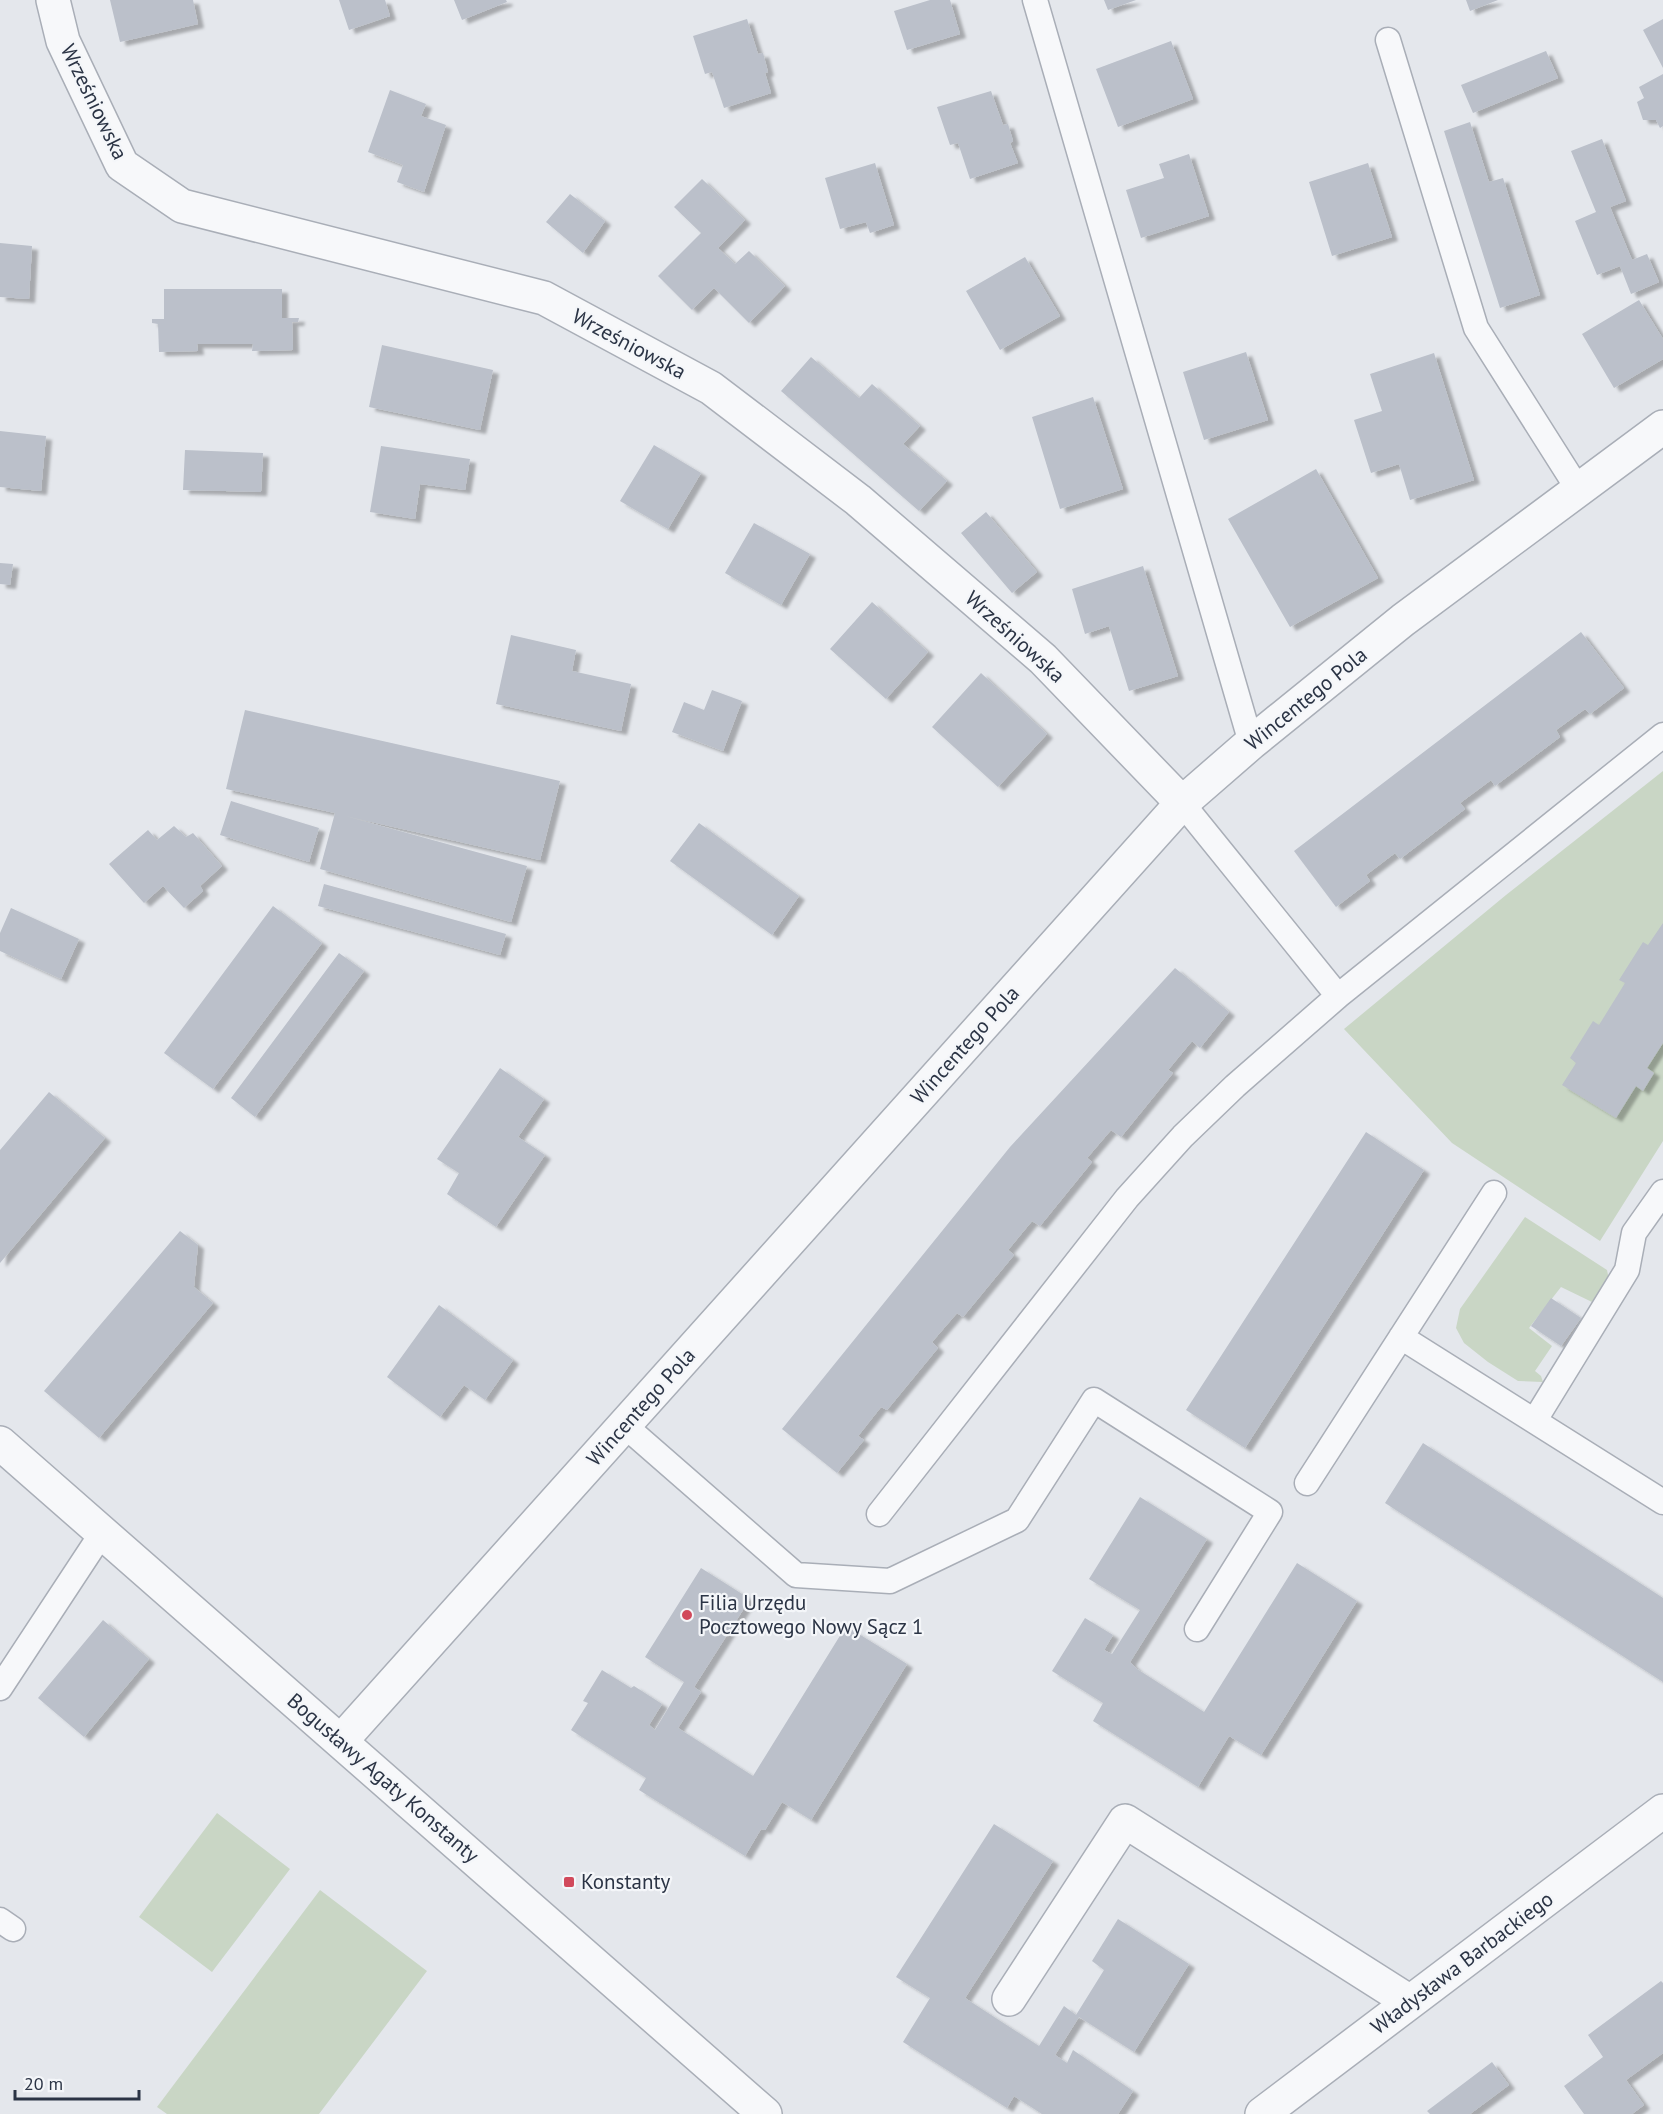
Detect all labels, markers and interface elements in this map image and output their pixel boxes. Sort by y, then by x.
street label: Wrześniowska [55,40,134,164]
street label: Wrześniowska [568,302,691,385]
street label: Wrześniowska [960,585,1071,689]
street label: Wincentego Pola [1239,641,1372,756]
street label: Wincentego Pola [904,980,1025,1109]
street label: Wincentego Pola [580,1342,701,1471]
place label: Filia Urzędu Pocztowego Nowy Sącz 1 [699,1589,923,1640]
marker: Filia Urzędu Pocztowego Nowy Sącz 1 [680,1608,694,1622]
street label: Bogusławy Agaty Konstanty [282,1687,485,1869]
place label: Konstanty [581,1868,671,1895]
marker: Konstanty [562,1875,576,1889]
street label: Władysława Barbackiego [1365,1885,1558,2040]
scale bar [15,2063,140,2101]
text: 20 m [24,2072,63,2095]

